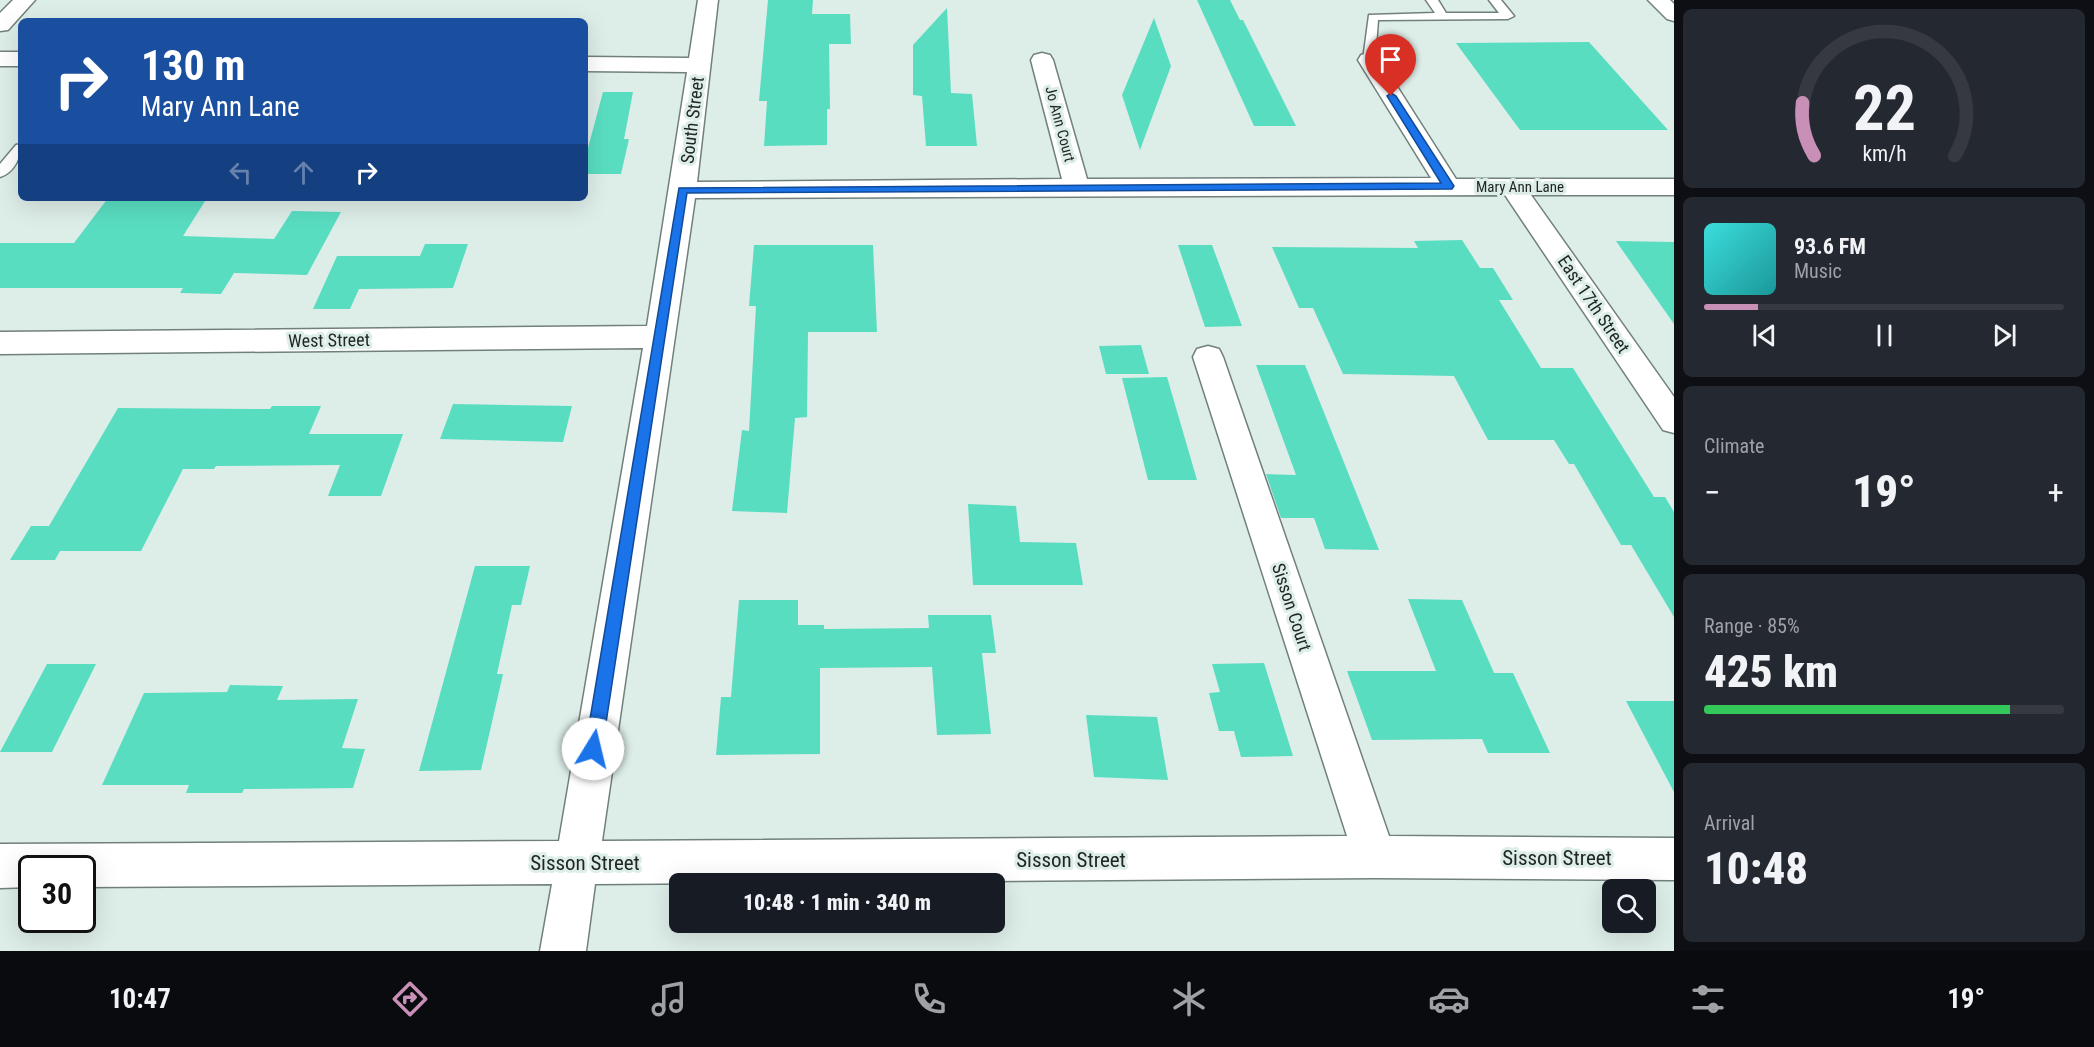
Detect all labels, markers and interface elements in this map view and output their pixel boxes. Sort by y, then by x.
pin [1365,34,1416,96]
text: 130 m [141,41,246,90]
icon: right [42,42,120,120]
icon: arrive [1374,43,1407,76]
text: 22 [1852,72,1916,145]
street label: South Street [676,75,708,165]
street label: Jo Ann Court [1041,84,1079,164]
text: Mary Ann Lane [141,91,300,123]
text: km/h [1862,141,1906,166]
icon: left [224,156,257,189]
icon: ahead [287,156,320,189]
icon: right [350,156,383,189]
street label: Mary Ann Lane [1476,178,1564,196]
text: 93.6 FM [1794,234,1866,259]
street label: East 17th Street [1554,251,1634,357]
text: Music [1794,259,1842,283]
icon: previous [1748,319,1781,352]
icon: pause [1868,319,1901,352]
icon: next [1988,319,2021,352]
street label: West Street [288,329,370,351]
text: Climate [1704,434,1764,458]
text: 19° [1852,465,1916,518]
text: − [1704,473,1721,512]
text: + [2048,473,2064,512]
street label: Sisson Court [1268,560,1316,654]
text: Range · 85% [1704,614,1800,638]
text: 425 km [1704,645,1838,698]
position arrow [561,717,625,781]
text: Arrival [1704,811,1755,835]
text: 10:48 [1704,842,1808,895]
street label: Sisson Street [1502,846,1612,870]
street label: Sisson Street [1016,848,1126,872]
street label: Sisson Street [530,851,640,875]
speed limit sign: 30 [18,855,96,933]
map controls [1602,879,1656,933]
button: search [1602,879,1656,933]
text: 10:48 · 1 min · 340 m [743,890,931,915]
icon: directions [389,978,431,1020]
icon: music [648,978,690,1020]
icon: phone [908,978,950,1020]
icon: climate [1168,978,1210,1020]
icon: car [1428,978,1470,1020]
icon: filters [1687,978,1729,1020]
text: 10:47 [109,983,171,1015]
text: 19° [1947,983,1985,1015]

